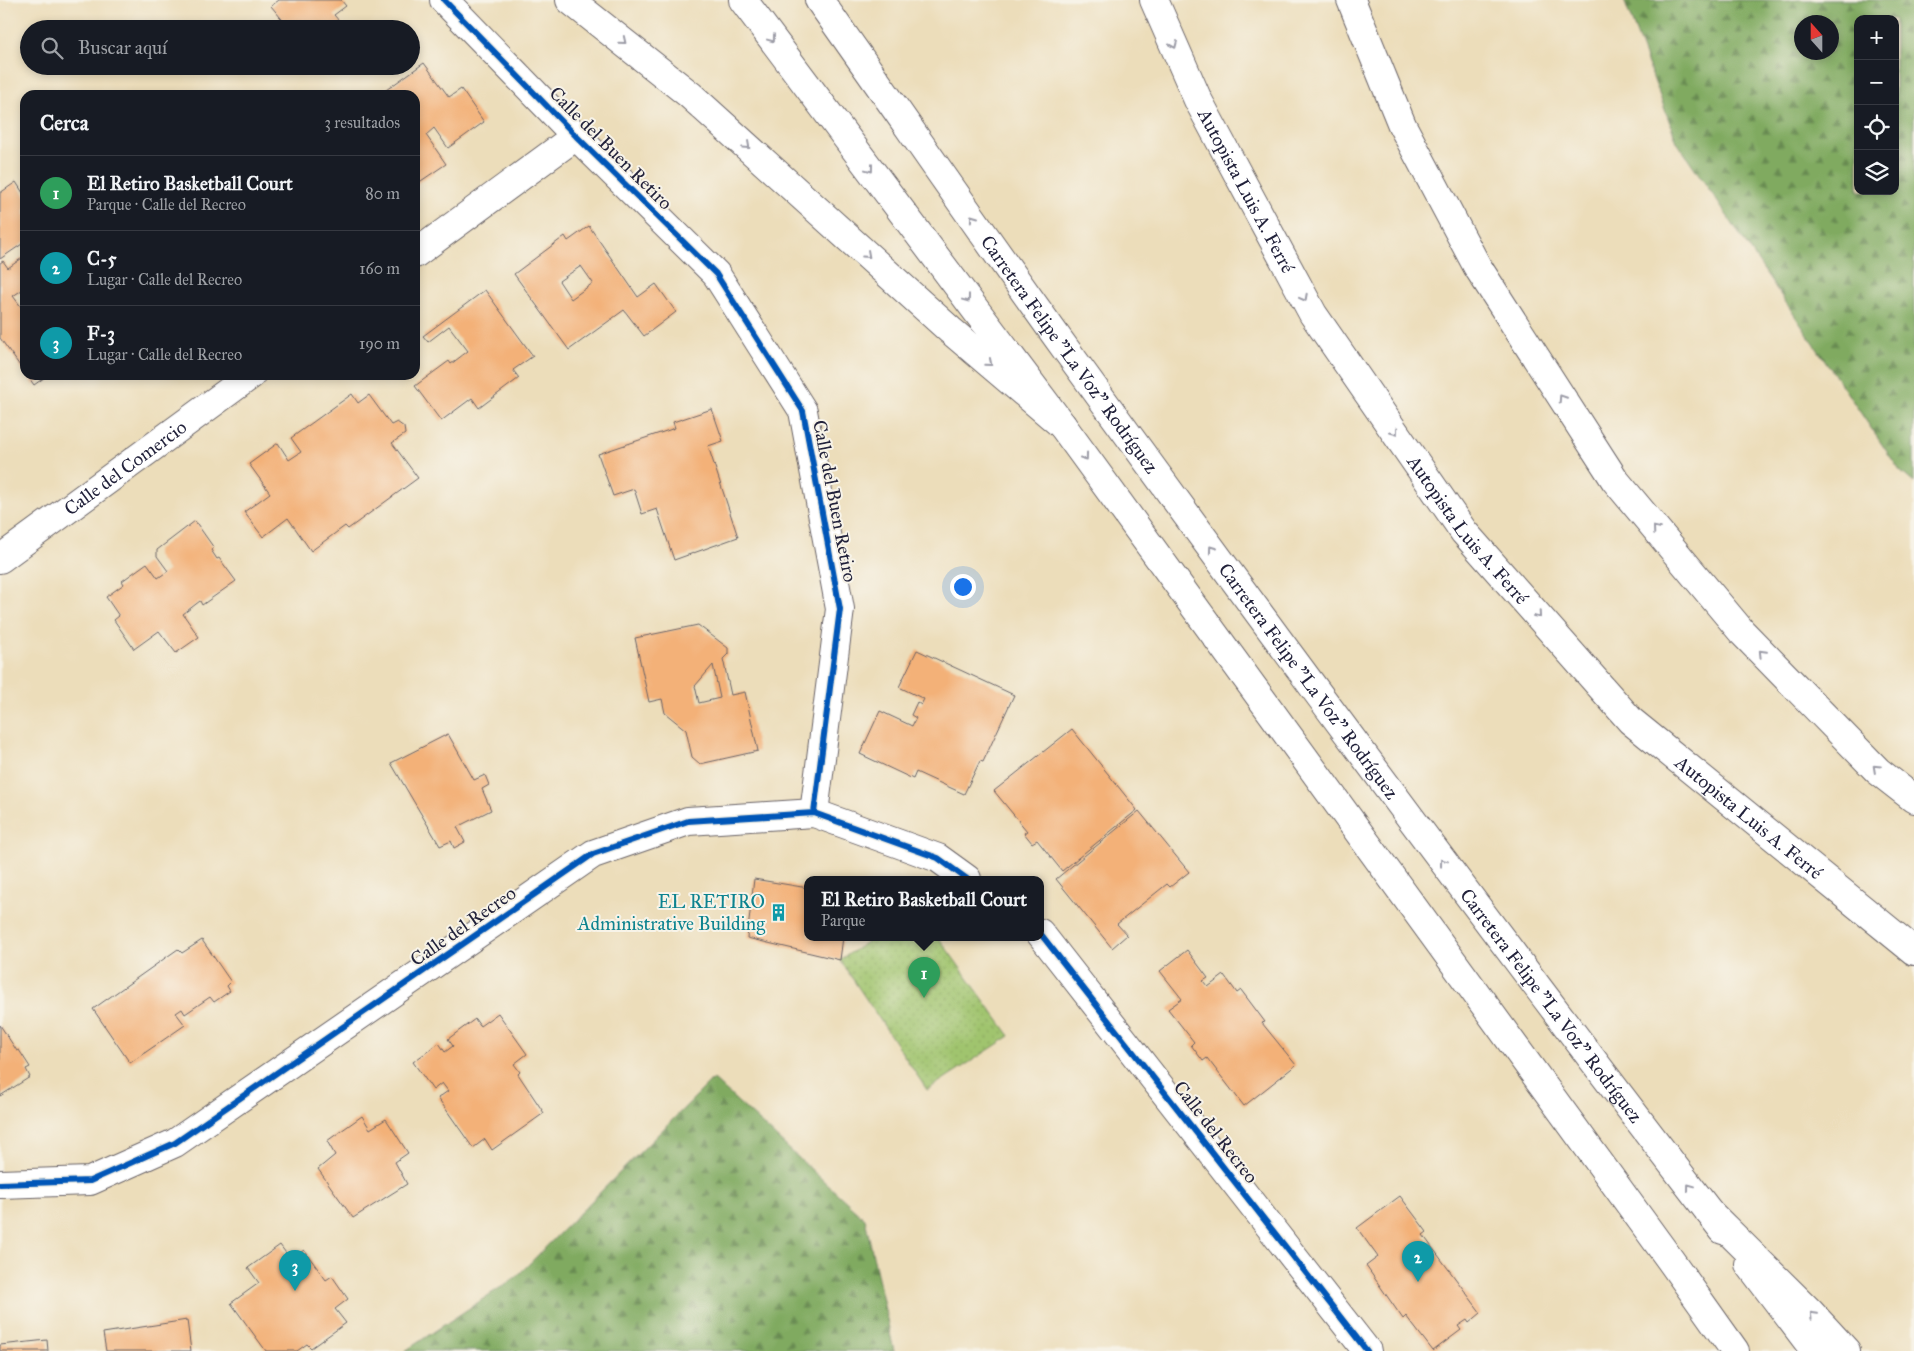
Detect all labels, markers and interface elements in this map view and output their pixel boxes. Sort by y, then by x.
north arrow [1794,15,1839,60]
map controls [1854,15,1899,195]
button: + [1854,15,1899,60]
search box [20,20,420,75]
one-way arrow [766,33,775,43]
icon: search [38,34,66,62]
one-way arrow [617,35,626,43]
text: Buscar aquí [78,36,167,59]
one-way arrow [1167,40,1178,49]
button: − [1854,60,1899,105]
street label: Calle del Buen Retiro [545,82,678,215]
street label: Autopista Luis A. Ferré [1193,104,1300,277]
button: locate [1854,105,1899,150]
text: Cerca [40,110,89,136]
text: 3 resultados [325,113,400,132]
one-way arrow [741,140,750,149]
button: layers [1854,150,1899,195]
one-way arrow [864,163,872,172]
text: El Retiro Basketball Court [87,172,293,195]
text: 1 [53,184,59,203]
text: 80 m [365,184,400,203]
text: Parque · Calle del Recreo [87,195,246,214]
one-way arrow [970,214,979,224]
street label: Carretera Felipe "La Voz" Rodríguez [976,231,1164,478]
text: C-5 [87,247,117,270]
one-way arrow [862,249,871,258]
text: 2 [52,259,60,278]
text: 160 m [359,259,400,278]
text: Lugar · Calle del Recreo [87,270,242,289]
one-way arrow [1298,292,1308,301]
one-way arrow [961,293,970,303]
text: F-3 [87,322,115,345]
text: 3 [53,334,59,353]
text: 190 m [359,334,400,353]
text: Lugar · Calle del Recreo [87,345,242,364]
one-way arrow [983,357,992,366]
one-way arrow [1559,394,1568,403]
street label: Calle del Comercio [59,415,191,520]
street label: Calle del Buen Retiro [808,418,862,584]
one-way arrow [1389,426,1398,436]
street label: Autopista Luis A. Ferré [1402,450,1534,609]
one-way arrow [1079,451,1088,461]
one-way arrow [1653,526,1662,535]
one-way arrow [1209,545,1218,554]
street label: Carretera Felipe "La Voz" Rodríguez [1214,558,1404,804]
your location [950,574,976,600]
one-way arrow [1532,610,1541,619]
one-way arrow [1759,649,1768,658]
street label: Autopista Luis A. Ferré [1670,750,1828,884]
one-way arrow [1873,765,1882,774]
one-way arrow [1441,859,1449,868]
popup [804,876,1044,941]
street label: Calle del Recreo [406,881,520,971]
street label: Carretera Felipe "La Voz" Rodríguez [1456,884,1648,1127]
text: El Retiro Basketball Court [821,888,1027,911]
place label: EL RETIRO Administrative Building [577,890,765,936]
building icon: EL RETIRO Administrative Building [769,902,789,922]
text: Parque [821,911,865,930]
pin: 1 [908,957,940,998]
street label: Calle del Recreo [1169,1076,1263,1188]
one-way arrow [1687,1183,1696,1193]
pin: 2 [1402,1241,1434,1282]
pin: 3 [279,1250,311,1291]
one-way arrow [1810,1312,1819,1321]

